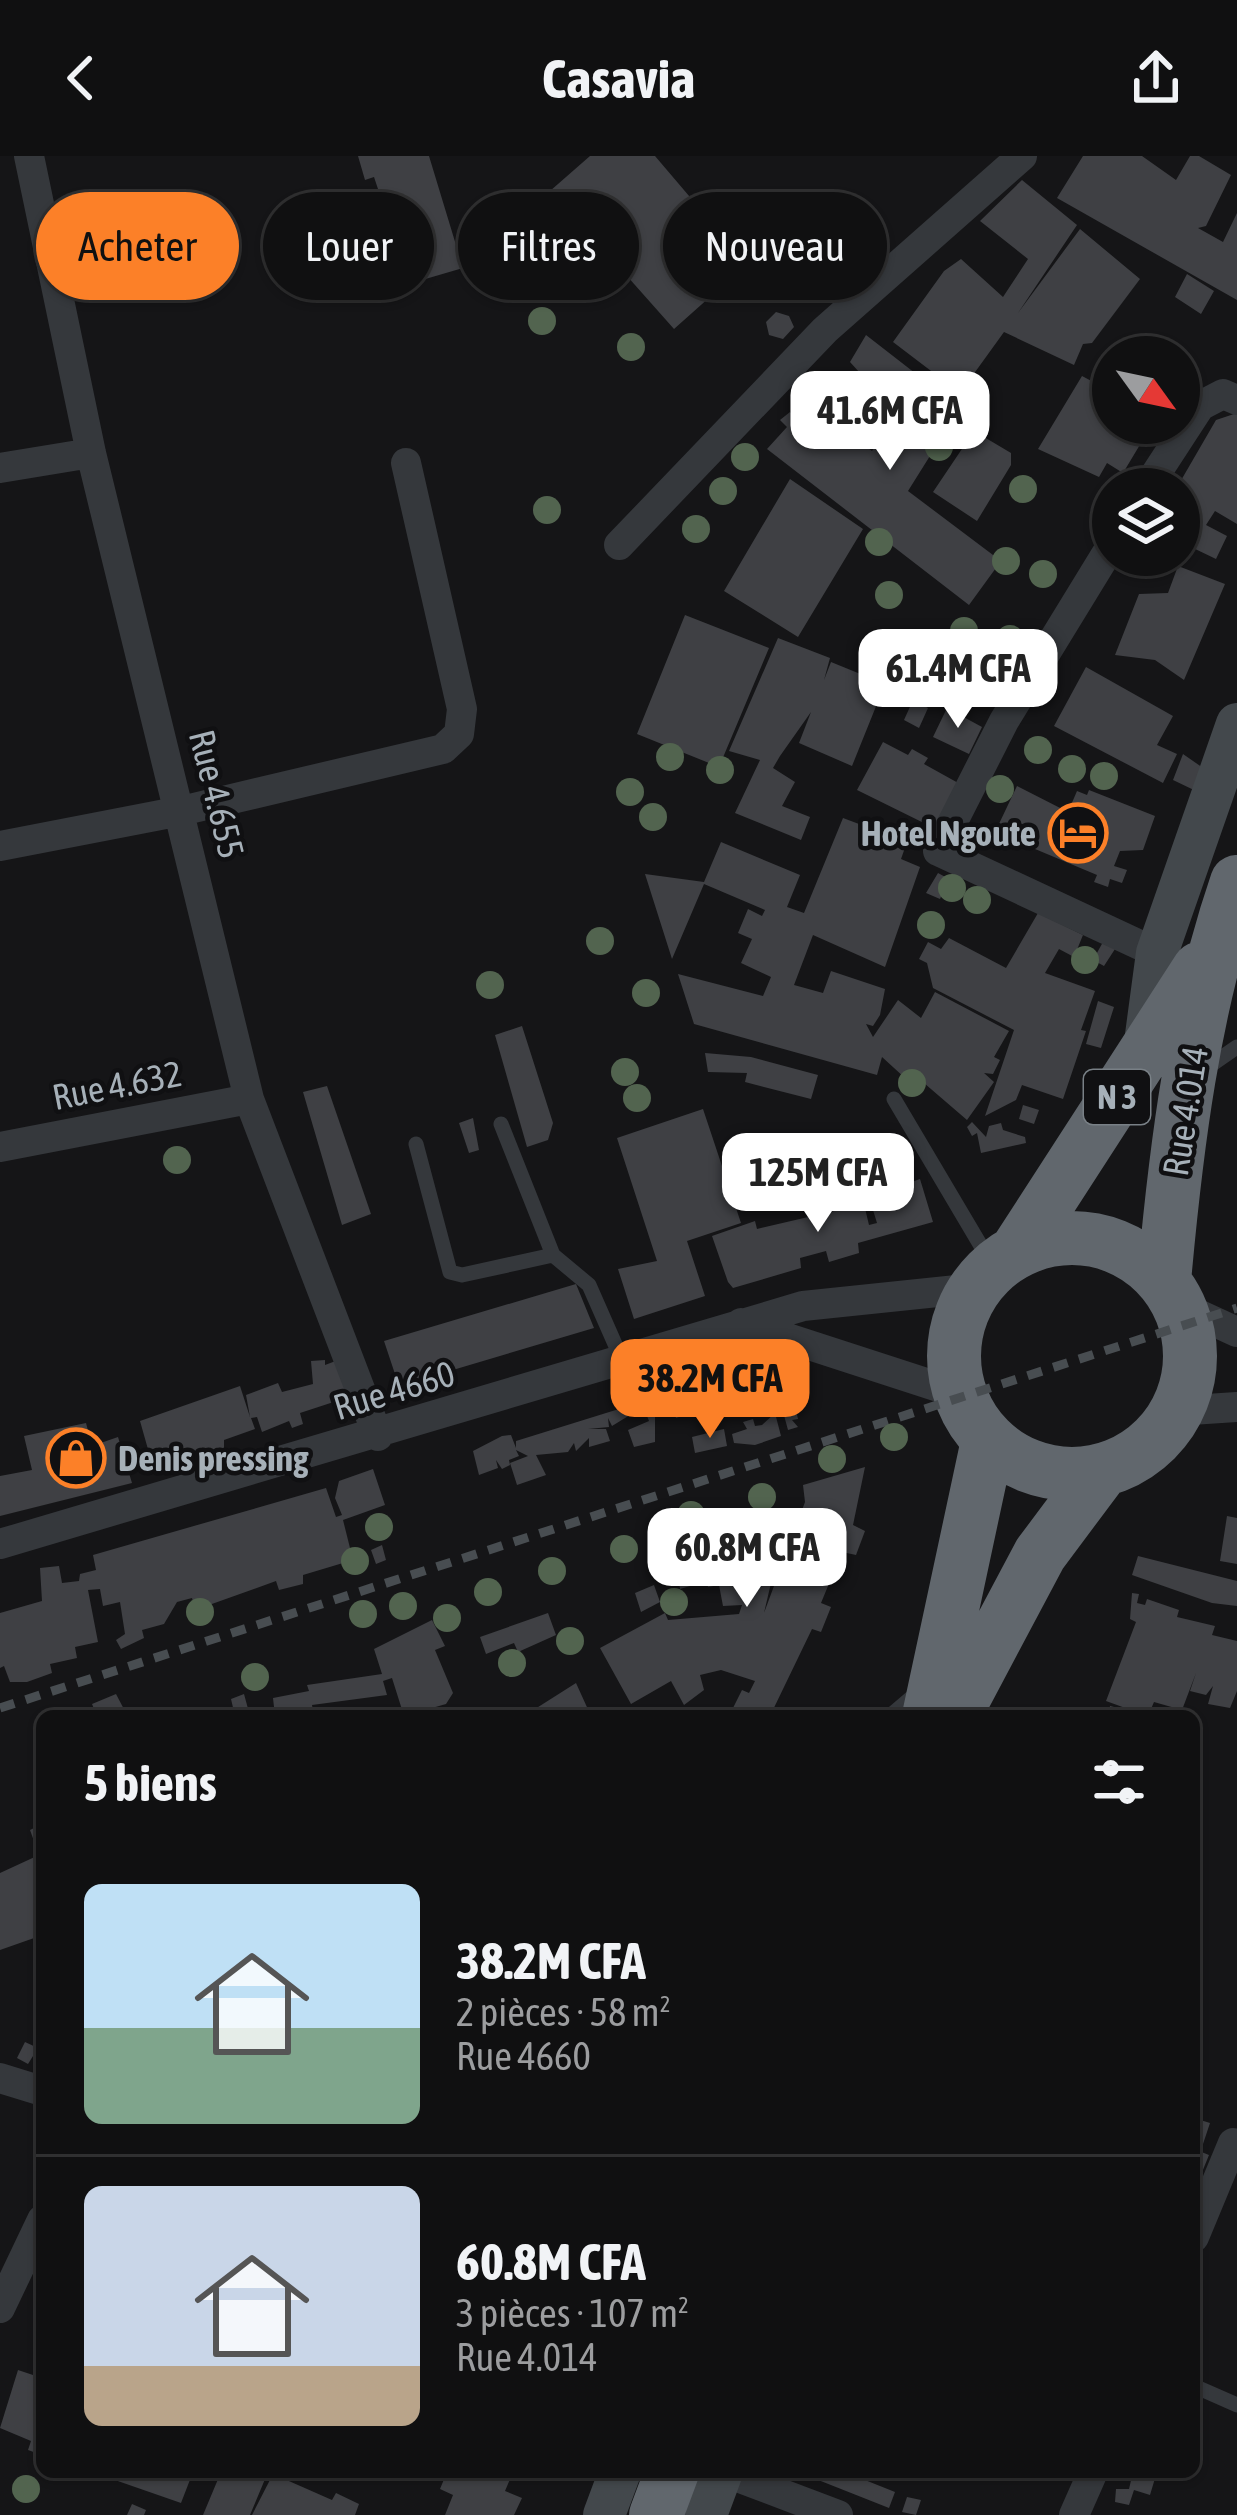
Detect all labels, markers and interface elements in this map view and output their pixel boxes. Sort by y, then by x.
icon: back [48,45,114,111]
icon: share [1123,45,1189,111]
text: Casavia [542,48,695,109]
chip: Acheter [36,192,239,300]
chip: Louer [263,192,434,300]
chip: Filtres [458,192,639,300]
chip: Nouveau [663,192,887,300]
north arrow [1092,336,1200,444]
map controls [1092,336,1200,576]
pin: 41.6M CFA [753,371,1027,473]
text: 41.6M CFA [817,388,963,432]
button: layers [1092,468,1200,576]
pin: 61.4M CFA [821,629,1095,731]
text: 61.4M CFA [885,646,1031,690]
street label: Rue 4.655 [181,725,253,863]
hotel icon: Hotel Ngoute [1047,802,1109,864]
place label: Hotel Ngoute [861,812,1036,854]
street label: Rue 4.014 [1154,1043,1216,1179]
street label: Rue 4.632 [49,1052,185,1118]
road number: N 3 [1084,1070,1150,1124]
pin: 125M CFA [694,1133,942,1235]
text: 125M CFA [749,1150,887,1194]
pin: 38.2M CFA [573,1339,847,1441]
street label: Rue 4660 [328,1352,460,1428]
text: 38.2M CFA [637,1356,783,1400]
shop icon: Denis pressing [45,1427,107,1489]
place label: Denis pressing [118,1437,309,1479]
pin: 60.8M CFA [610,1508,884,1610]
text: 60.8M CFA [674,1525,820,1569]
icon: filters [1086,1749,1152,1815]
text: 5 biens [84,1753,217,1812]
text: 38.2M CFA [456,1931,646,1990]
icon: home [180,1932,324,2076]
text: 2 pièces · 58 m² [456,1990,671,2034]
text: Rue 4660 [456,2034,591,2078]
text: 60.8M CFA [456,2232,646,2291]
icon: home [180,2234,324,2378]
text: 3 pièces · 107 m² [456,2291,689,2335]
text: Rue 4.014 [456,2335,598,2379]

